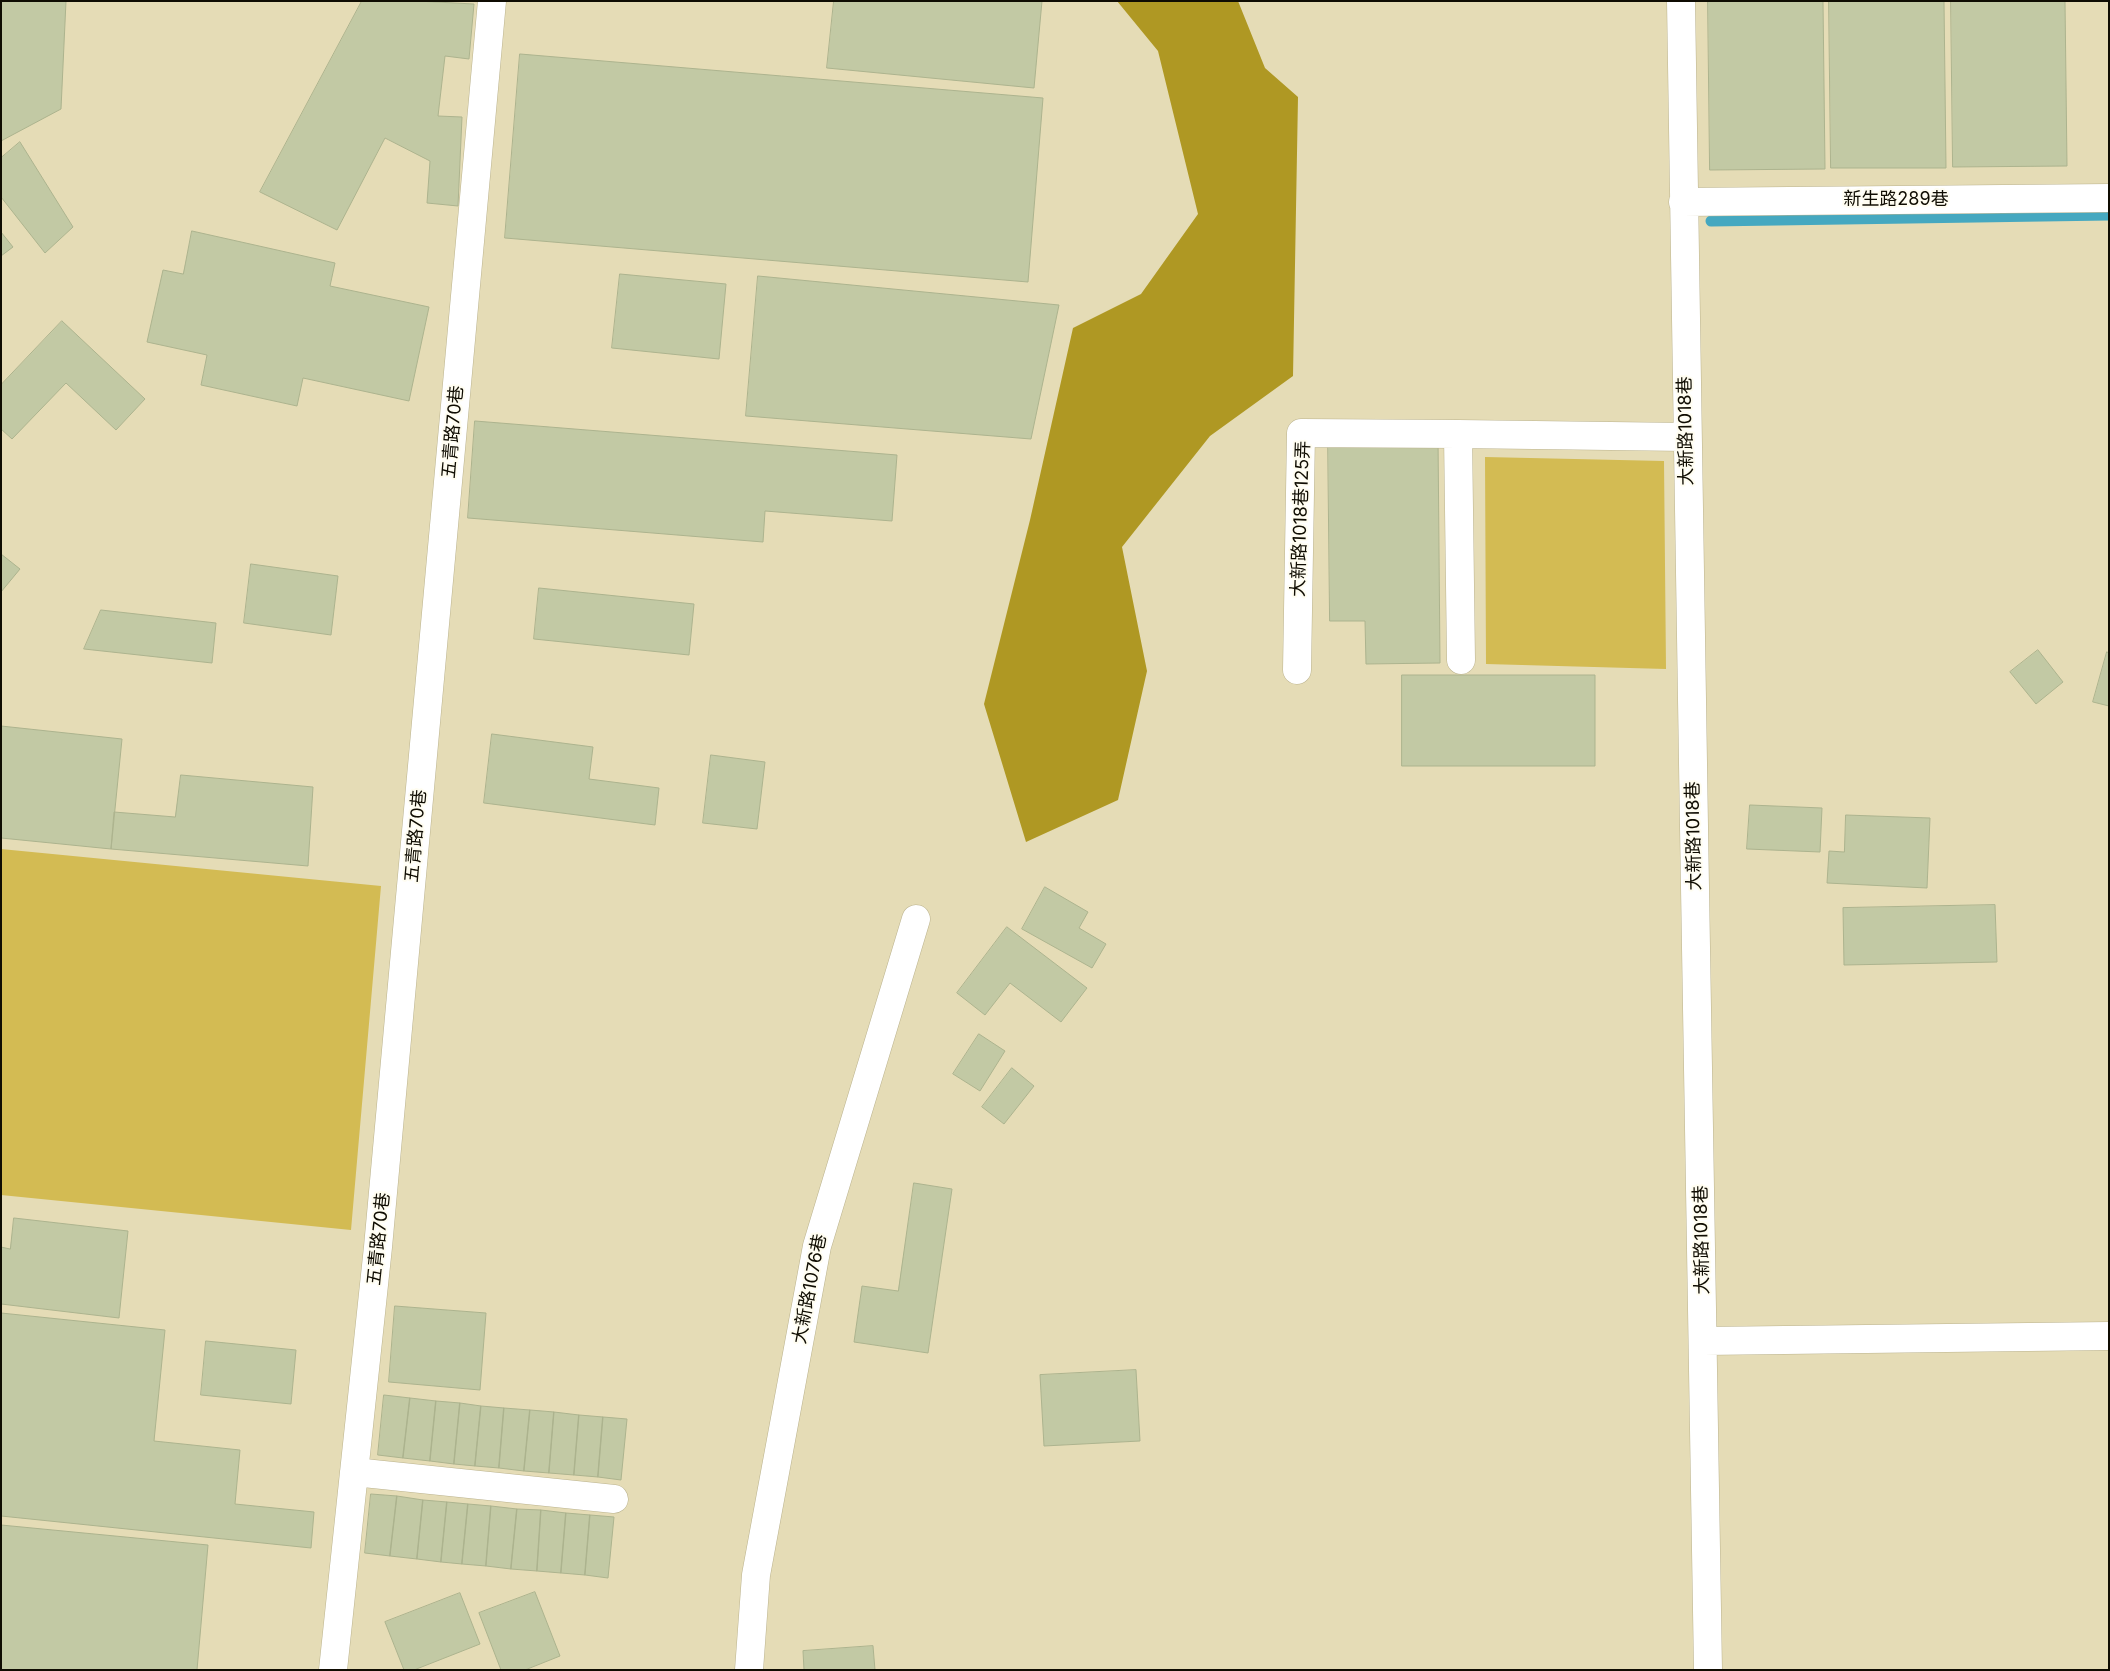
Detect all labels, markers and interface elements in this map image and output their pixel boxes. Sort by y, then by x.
street label: 新生路289巷 [1843,189,1949,211]
street label: 大新路1018巷 [1674,376,1698,486]
street label: 五青路70巷 [438,385,468,479]
street label: 大新路1018巷125弄 [1287,440,1315,598]
street label: 大新路1018巷 [1682,781,1706,891]
street label: 五青路70巷 [401,789,431,883]
street label: 大新路1018巷 [1690,1185,1714,1295]
street label: 五青路70巷 [363,1191,395,1287]
street label: 大新路1076巷 [789,1232,831,1346]

